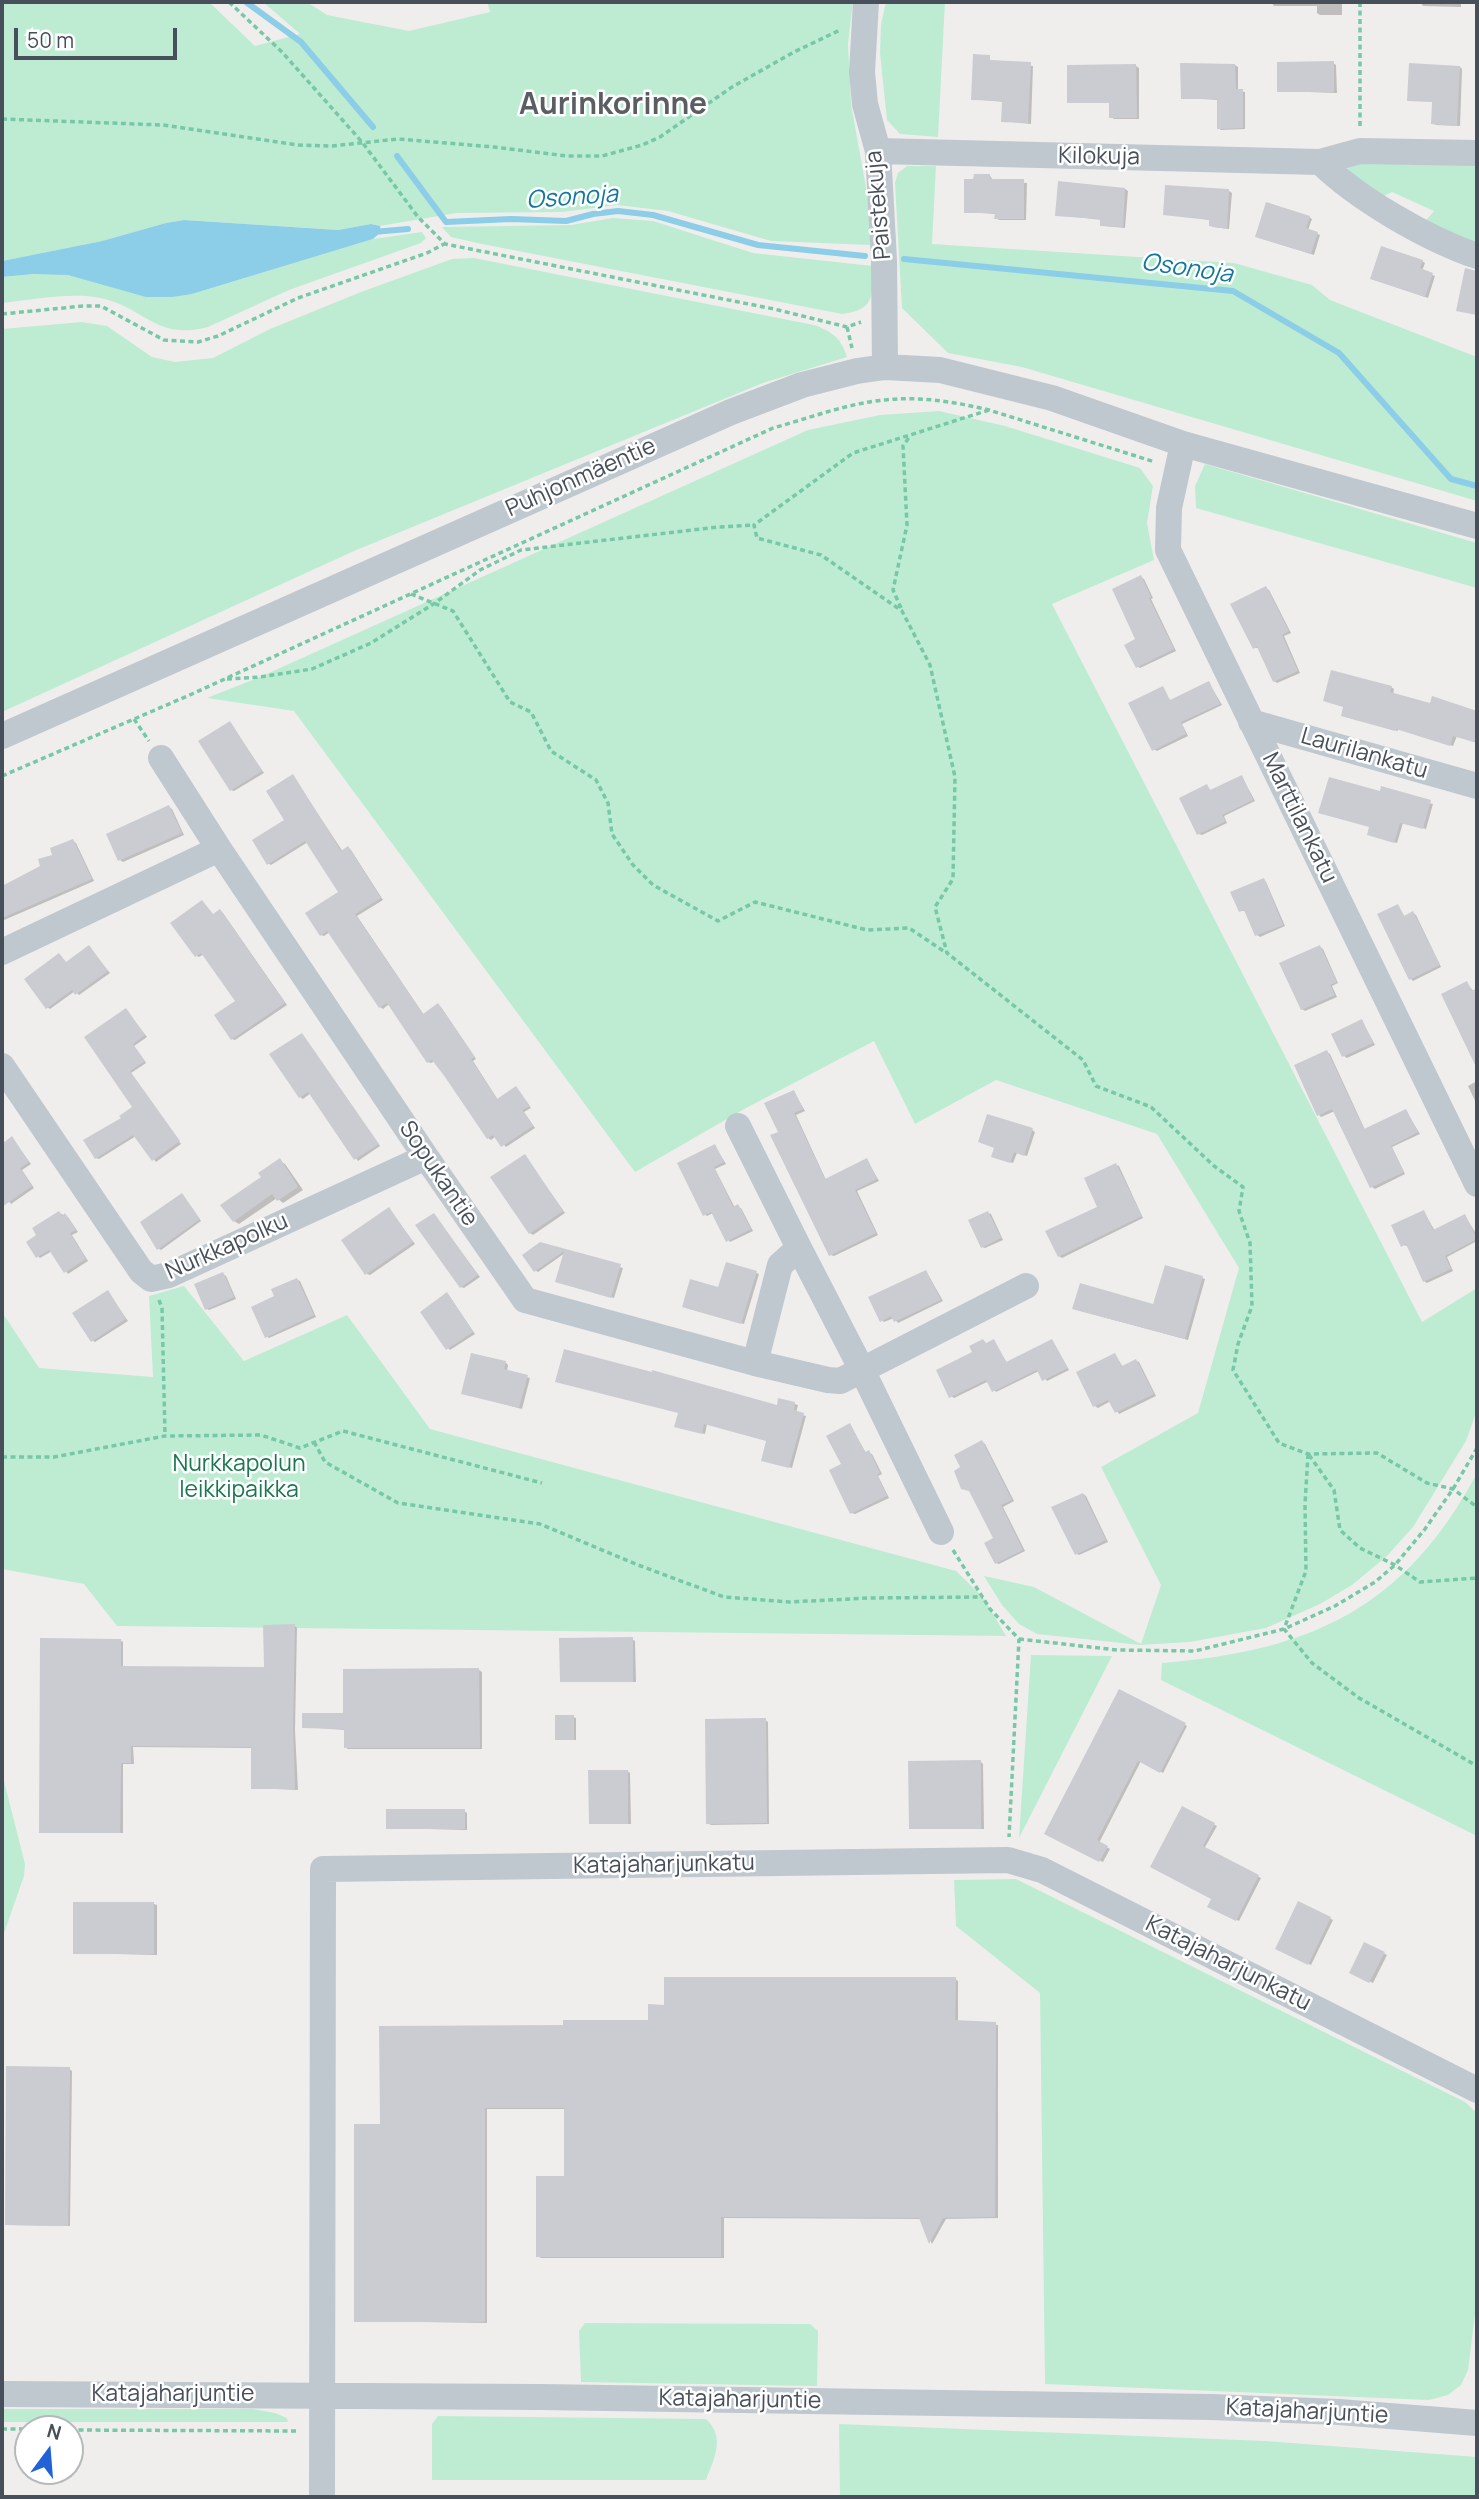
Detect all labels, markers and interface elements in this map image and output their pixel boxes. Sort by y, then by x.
scale bar [18,14,180,58]
text: 50 m [27,26,74,54]
district label: Aurinkorinne [519,88,707,124]
street label: Kilokuja [1058,142,1140,172]
street label: Paistekuja [860,149,898,261]
water label: Osonoja [525,180,619,216]
water label: Osonoja [1140,248,1234,290]
street label: Puhjonmäentie [502,433,660,523]
street label: Laurilankatu [1297,723,1431,785]
street label: Marttilankatu [1256,748,1342,888]
street label: Sopukantie [393,1116,483,1232]
street label: Nurkkapolku [162,1208,292,1286]
park label: Nurkkapolun leikkipaikka [172,1451,306,1505]
street label: Katajaharjunkatu [573,1850,755,1880]
street label: Katajaharjunkatu [1141,1910,1315,2018]
street label: Katajaharjuntie [92,2381,254,2409]
street label: Katajaharjuntie [658,2385,822,2415]
street label: Katajaharjuntie [1225,2394,1389,2430]
north arrow [14,2415,84,2485]
text: N [44,2417,64,2446]

